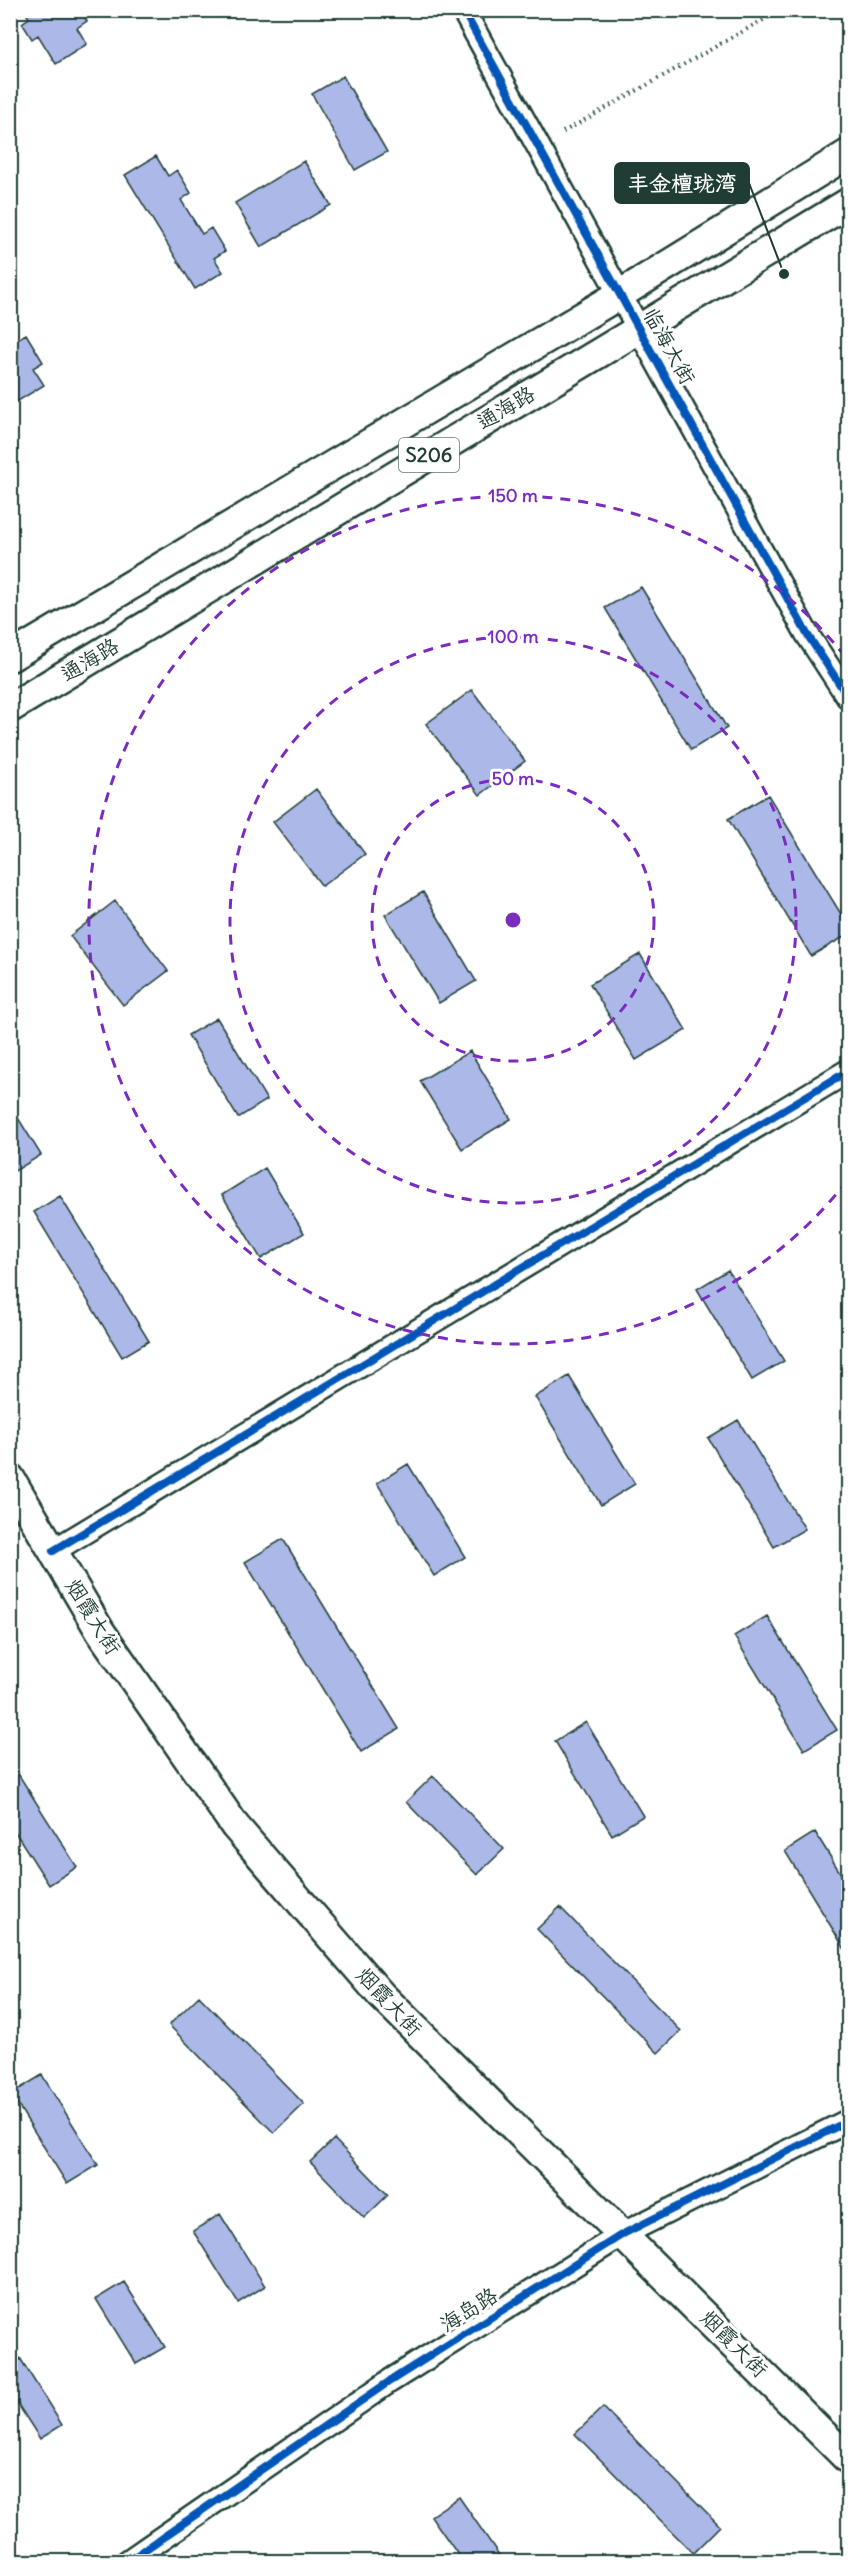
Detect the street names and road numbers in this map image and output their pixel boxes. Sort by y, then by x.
street label: 临海大街 [637,302,702,389]
street label: 通海路 [472,380,540,435]
road number: S206 [399,438,459,472]
street label: 通海路 [56,632,124,687]
street label: 烟霞大街 [60,1574,127,1660]
street label: 烟霞大街 [351,1962,428,2042]
street label: 海岛路 [435,2281,503,2338]
street label: 烟霞大街 [695,2304,774,2383]

